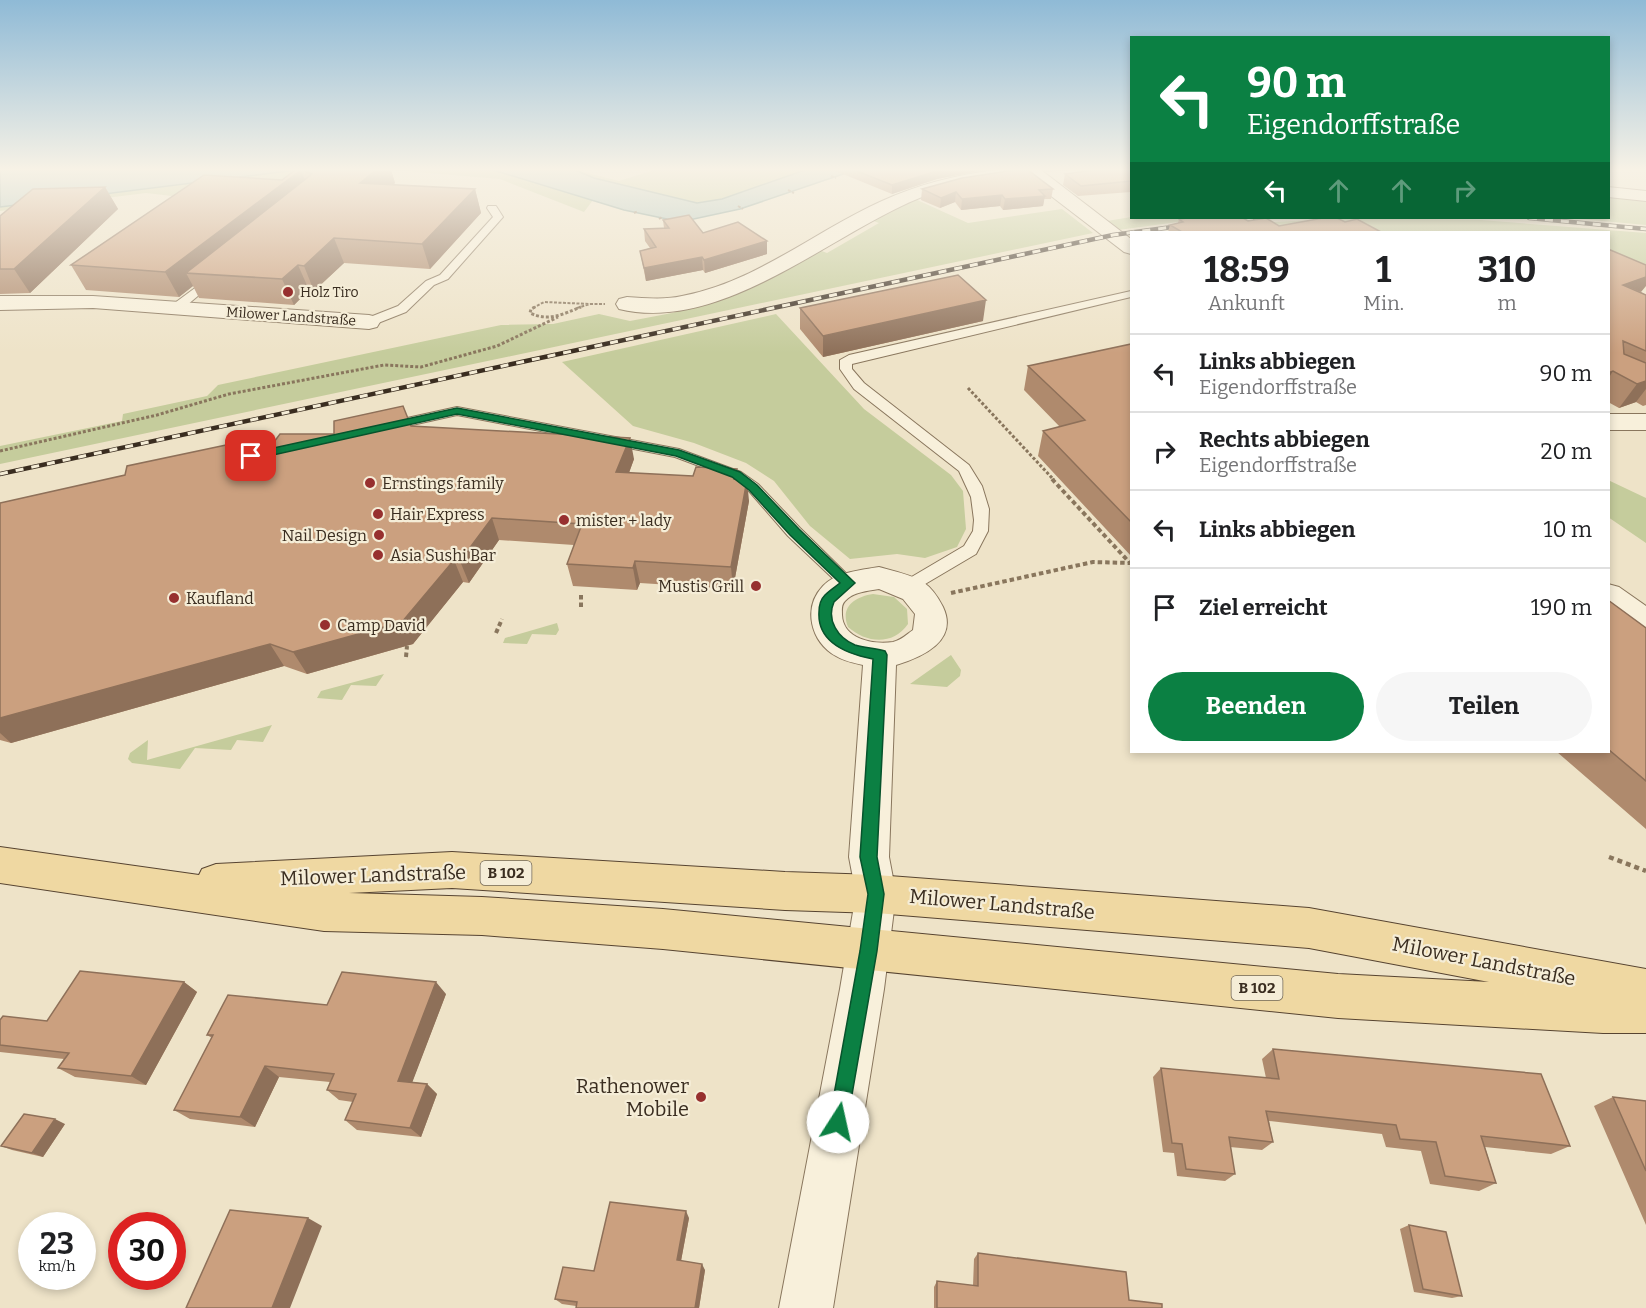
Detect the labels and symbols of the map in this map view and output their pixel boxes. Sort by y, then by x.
place label: Holz Tiro [300,284,358,301]
marker: Holz Tiro [281,285,295,299]
street label: Milower Landstraße [225,303,357,330]
pin [225,430,276,481]
place label: Ernstings family [382,474,504,493]
marker: Ernstings family [363,476,377,490]
place label: Hair Express [390,505,485,524]
marker: Hair Express [371,507,385,521]
place label: mister + lady [576,511,672,530]
marker: mister + lady [557,513,571,527]
place label: Nail Design [282,526,367,545]
marker: Nail Design [372,528,386,542]
place label: Asia Sushi Bar [390,546,496,565]
marker: Asia Sushi Bar [371,548,385,562]
place label: Mustis Grill [658,577,744,596]
marker: Mustis Grill [749,579,763,593]
place label: Kaufland [186,589,254,608]
marker: Kaufland [167,591,181,605]
place label: Camp David [337,616,426,635]
marker: Camp David [318,618,332,632]
street label: Milower Landstraße [280,860,466,890]
road number: B 102 [480,861,532,885]
street label: Milower Landstraße [908,884,1096,924]
street label: Milower Landstraße [1390,931,1578,991]
road number: B 102 [1232,976,1282,1000]
place label: Rathenower Mobile [576,1074,689,1121]
marker: Rathenower Mobile [694,1090,708,1104]
position arrow [806,1090,870,1154]
speed limit sign: 30 [108,1212,186,1290]

